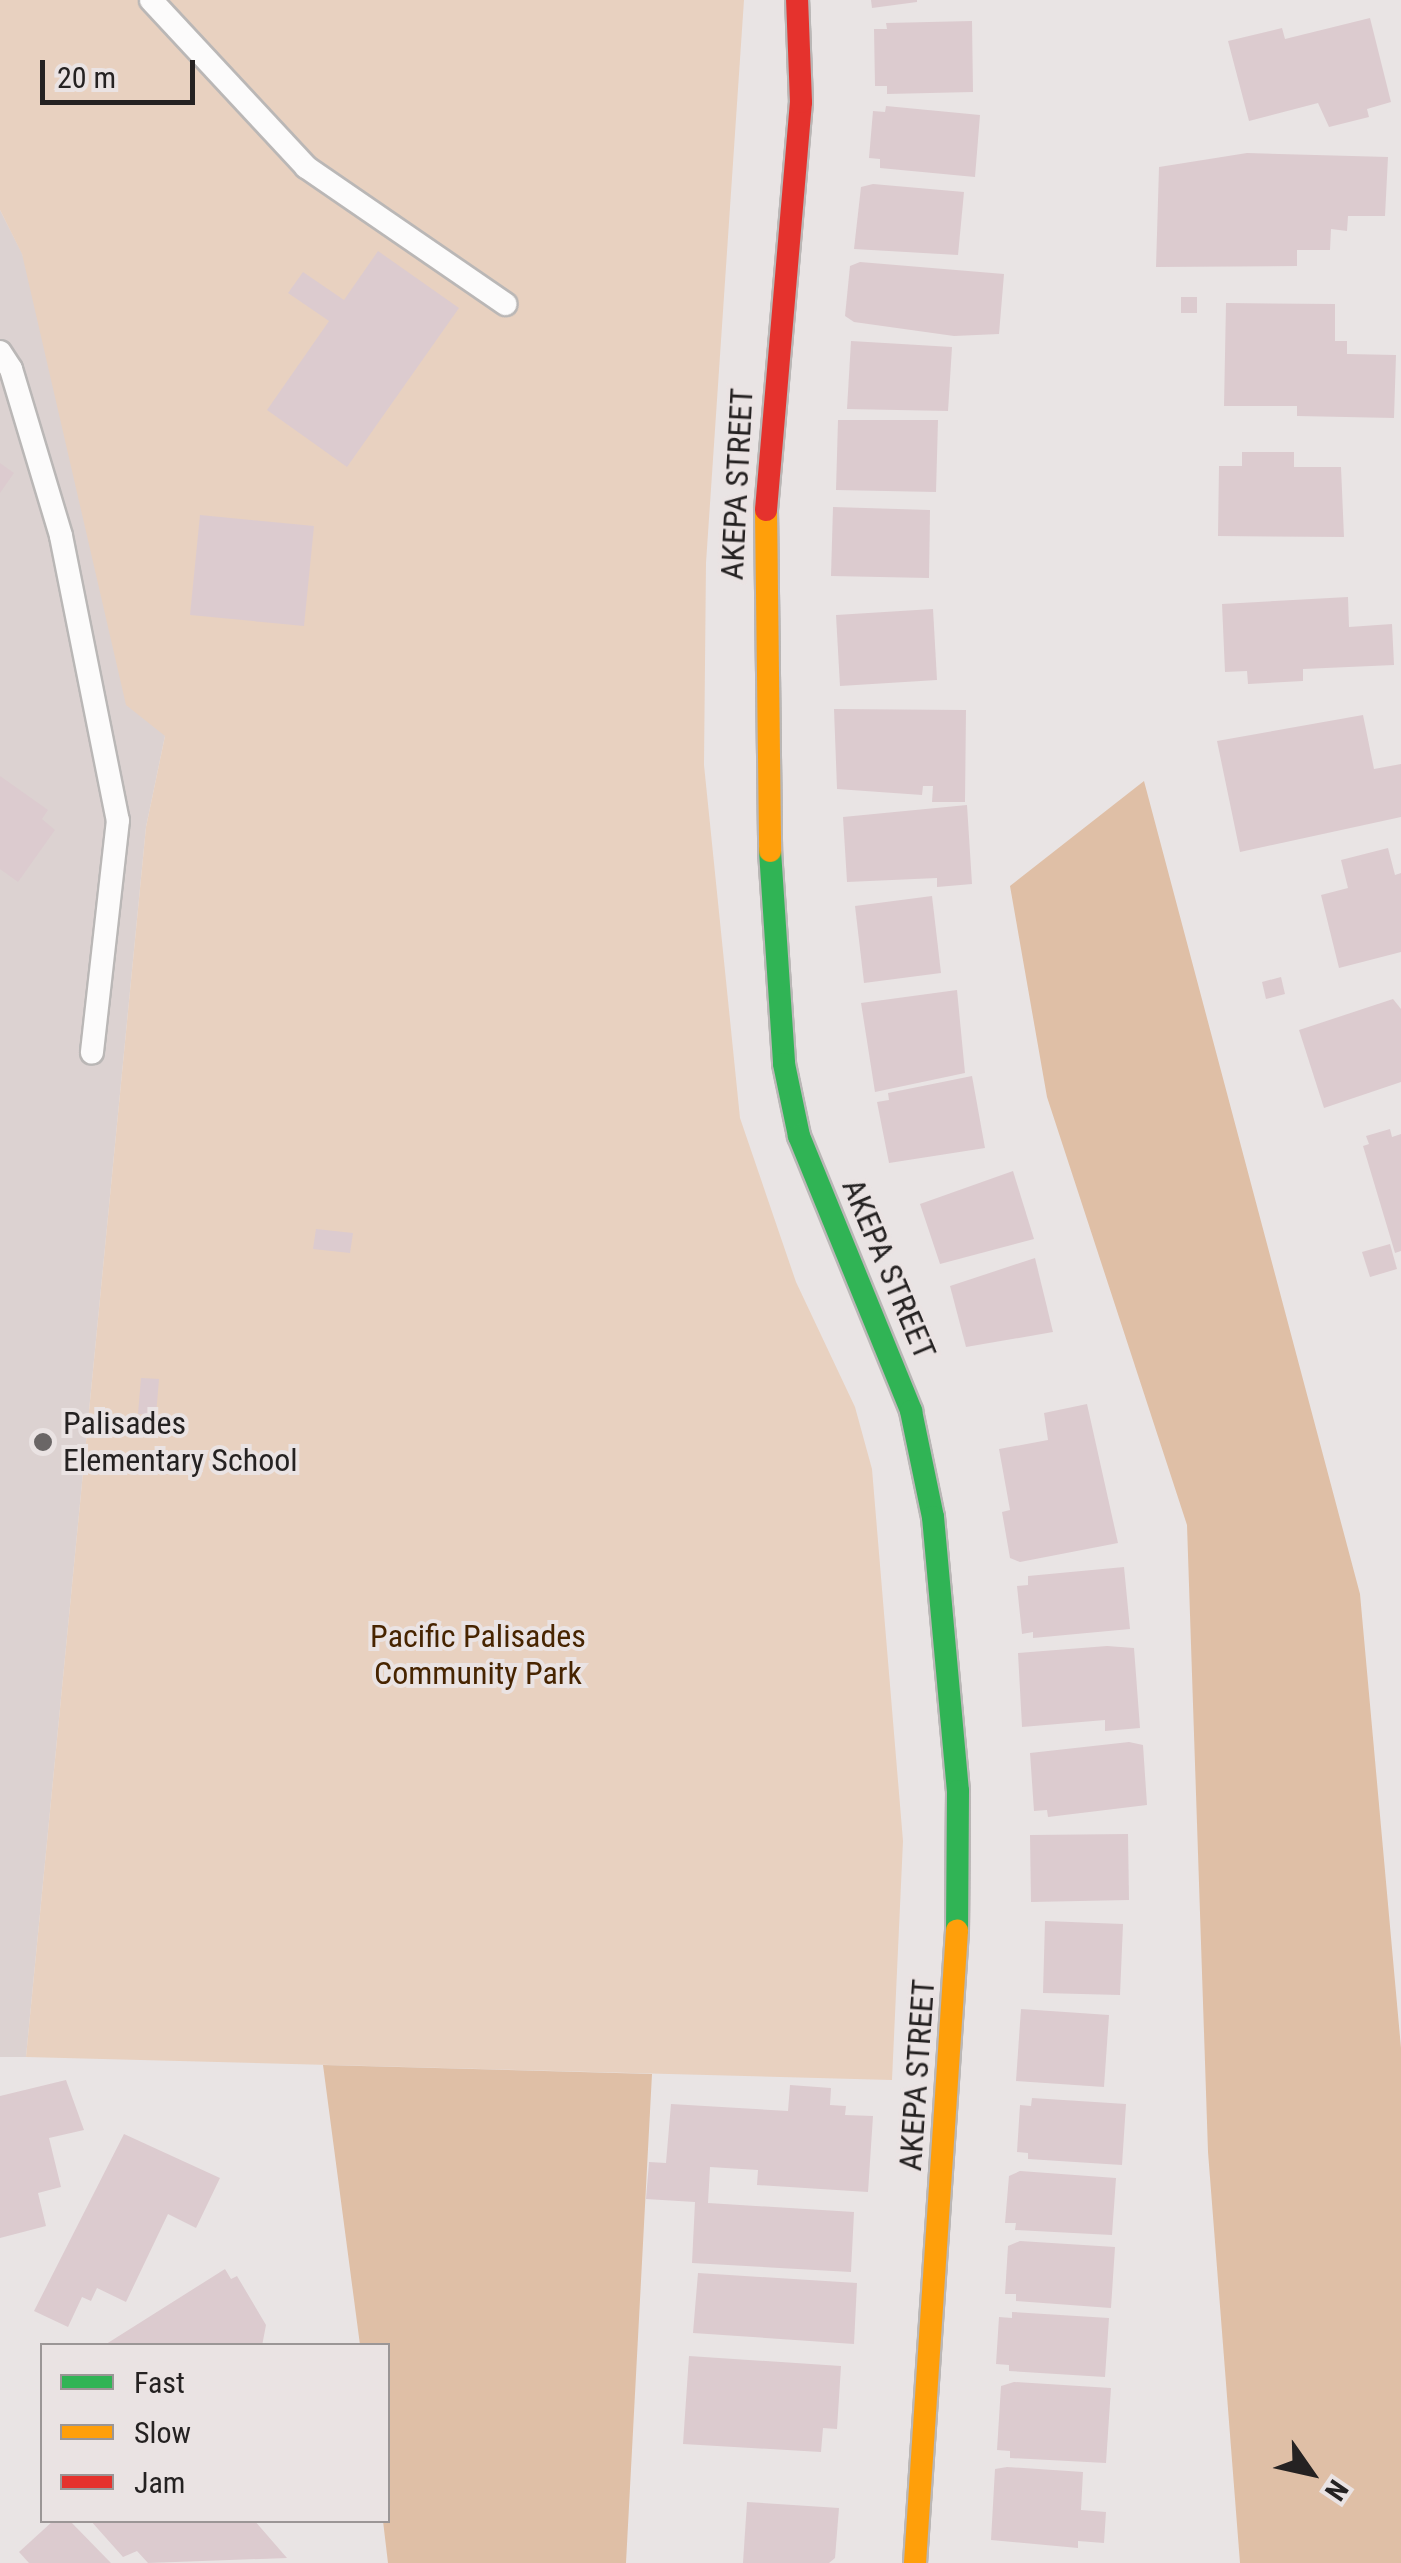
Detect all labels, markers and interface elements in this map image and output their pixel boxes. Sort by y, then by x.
scale bar [45,40,200,102]
text: 20 m [57,60,116,95]
street label: AKEPA STREET [713,387,761,581]
street label: AKEPA STREET [834,1173,944,1365]
place label: Palisades Elementary School [63,1405,298,1480]
marker: Palisades Elementary School [32,1431,54,1453]
park label: Pacific Palisades Community Park [370,1618,586,1693]
street label: AKEPA STREET [891,1978,943,2172]
legend [40,2343,390,2523]
text: Fast [134,2365,185,2400]
text: Slow [134,2415,191,2450]
north arrow [1261,2423,1361,2523]
text: Jam [134,2465,185,2500]
text: N [1318,2474,1355,2506]

